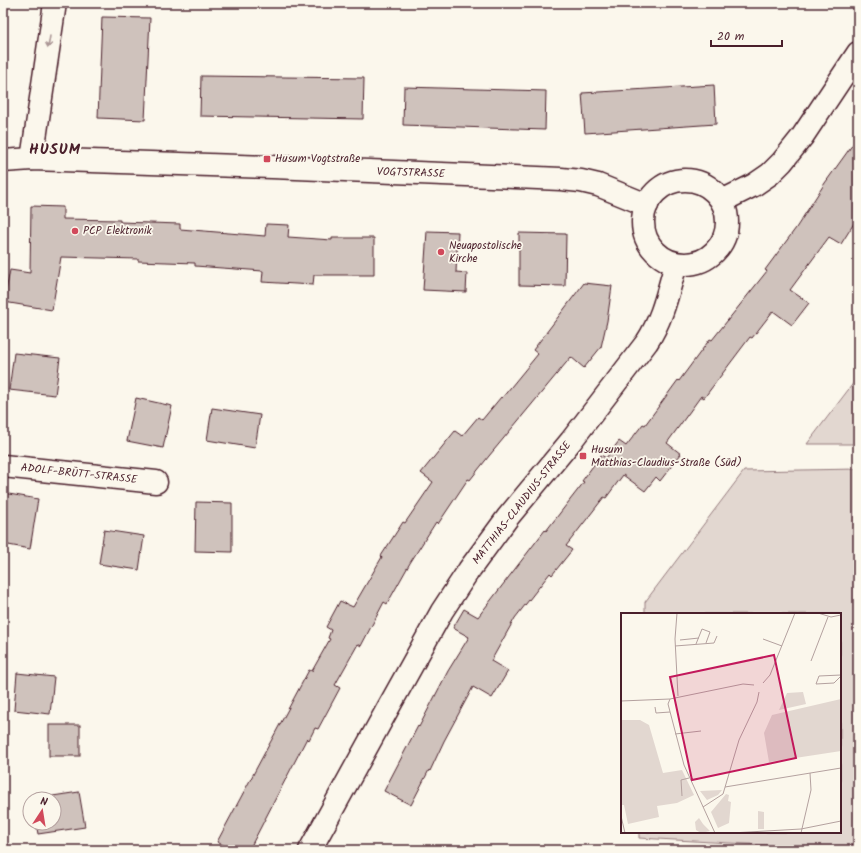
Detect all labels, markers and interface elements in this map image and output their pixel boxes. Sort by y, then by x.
scale bar [711,22,782,48]
text: 20 m [717,27,745,46]
one-way arrow [45,35,53,48]
district label: HUSUM [29,138,81,162]
place label: Husum Vogtstraße [275,150,360,168]
marker: Husum Vogtstraße [262,154,272,164]
street label: VOGTSTRASSE [377,163,446,183]
place label: PCP Elektronik [83,222,153,240]
marker: PCP Elektronik [70,226,80,236]
place label: Neuapostolische Kirche [449,237,522,268]
marker: Neuapostolische Kirche [436,247,446,257]
street label: MATTHIAS-CLAUDIUS-STRASSE [468,437,576,569]
place label: Husum Matthias-Claudius-Straße (Süd) [591,441,742,472]
marker: Husum Matthias-Claudius-Straße (Süd) [578,451,588,461]
street label: ADOLF-BRÜTT-STRASSE [20,459,139,489]
inset map [621,613,841,833]
north arrow [22,791,62,831]
text: N [39,793,49,812]

